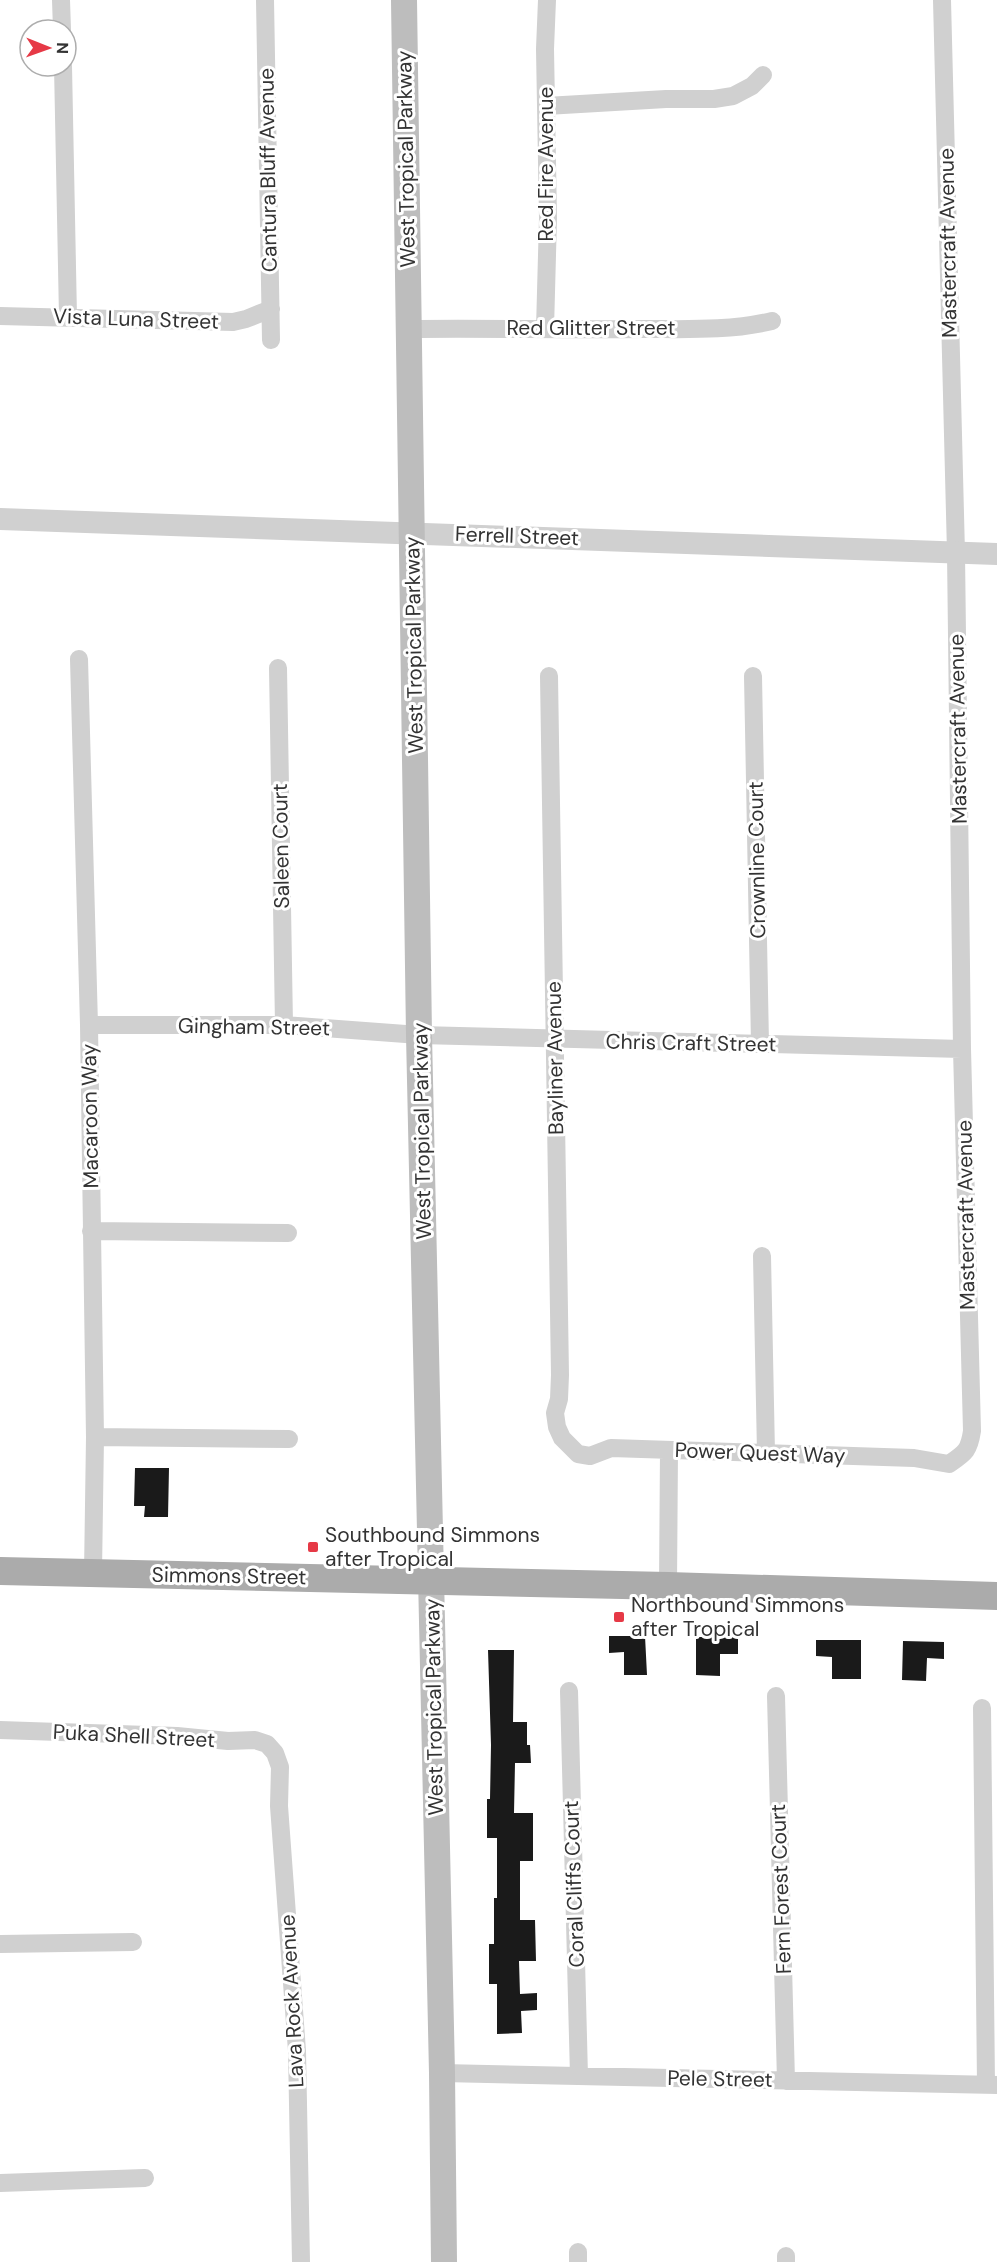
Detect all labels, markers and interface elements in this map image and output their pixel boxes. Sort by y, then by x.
north arrow [18,18,78,78]
text: N [52,42,73,54]
street label: West Tropical Parkway [390,50,422,268]
street label: Cantura Bluff Avenue [252,68,284,272]
street label: Red Fire Avenue [532,86,560,242]
street label: Mastercraft Avenue [932,148,964,338]
street label: Vista Luna Street [53,302,219,336]
street label: Red Glitter Street [506,314,676,342]
street label: Ferrell Street [454,520,580,552]
street label: West Tropical Parkway [398,536,430,754]
street label: Mastercraft Avenue [942,634,974,824]
street label: Crownline Court [742,781,772,939]
street label: Saleen Court [266,783,296,909]
street label: Bayliner Avenue [540,981,570,1135]
street label: Gingham Street [178,1012,330,1042]
street label: West Tropical Parkway [406,1022,438,1240]
street label: Chris Craft Street [605,1028,777,1058]
street label: Macaroon Way [75,1043,105,1188]
street label: Mastercraft Avenue [950,1120,982,1310]
street label: Power Quest Way [674,1436,846,1470]
place label: Southbound Simmons after Tropical [325,1521,540,1573]
marker: Southbound Simmons after Tropical [306,1540,320,1554]
street label: Simmons Street [151,1561,307,1591]
place label: Northbound Simmons after Tropical [631,1591,844,1643]
street label: West Tropical Parkway [418,1598,450,1816]
marker: Northbound Simmons after Tropical [612,1610,626,1624]
street label: Puka Shell Street [52,1718,216,1754]
street label: Coral Cliffs Court [557,1800,591,1968]
street label: Fern Forest Court [764,1804,798,1974]
street label: Lava Rock Avenue [273,1914,311,2088]
street label: Pele Street [667,2064,773,2094]

